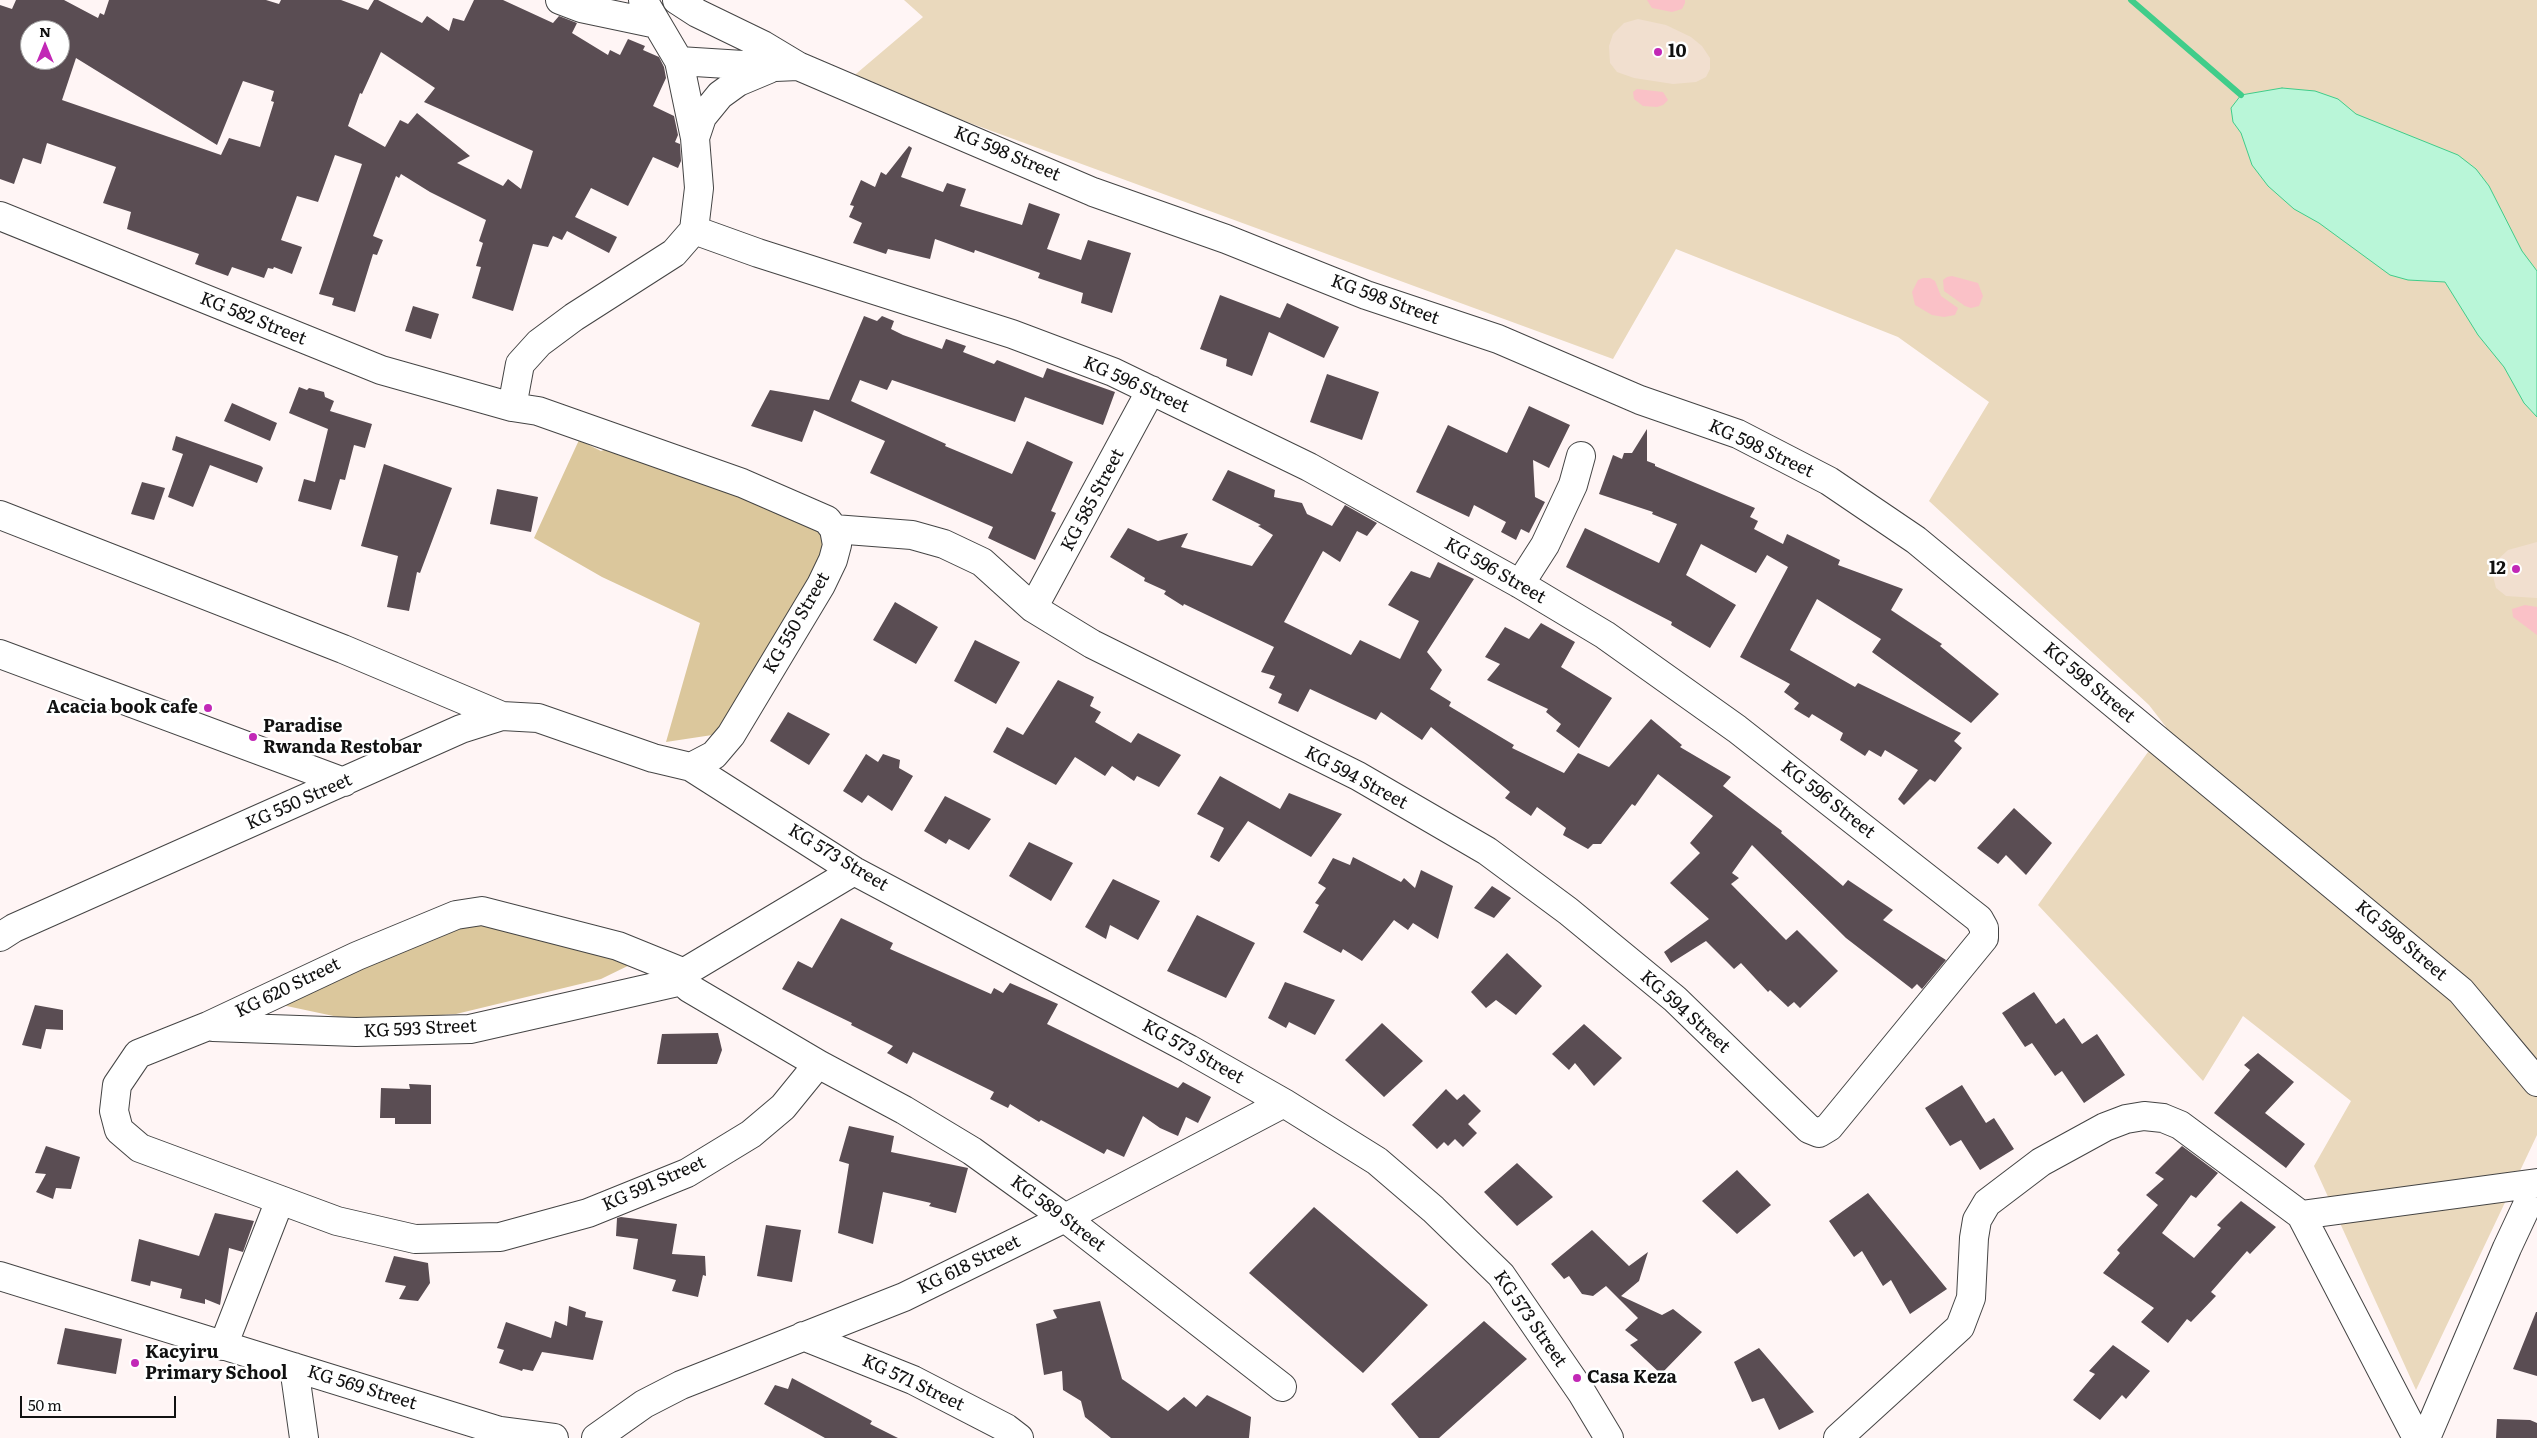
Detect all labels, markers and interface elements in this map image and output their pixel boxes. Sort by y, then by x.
north arrow [20,20,70,70]
text: N [39,21,51,41]
place label: 10 [1668,41,1687,63]
marker: 10 [1652,46,1664,58]
street label: KG 598 Street [951,122,1063,186]
street label: KG 598 Street [1328,270,1442,330]
street label: KG 582 Street [197,288,309,350]
street label: KG 596 Street [1080,352,1192,418]
street label: KG 598 Street [1705,415,1817,483]
street label: KG 585 Street [1057,445,1129,555]
street label: KG 596 Street [1441,533,1549,609]
place label: 12 [2489,558,2506,580]
marker: 12 [2510,563,2522,575]
street label: KG 550 Street [759,568,835,678]
street label: KG 598 Street [2039,638,2139,728]
place label: Acacia book cafe [46,697,198,719]
marker: Acacia book cafe [202,702,214,714]
place label: Paradise Rwanda Restobar [263,716,422,759]
marker: Paradise Rwanda Restobar [247,731,259,743]
street label: KG 594 Street [1301,742,1411,814]
street label: KG 596 Street [1777,757,1879,843]
street label: KG 550 Street [243,769,355,835]
street label: KG 573 Street [784,820,892,896]
street label: KG 598 Street [2351,896,2451,986]
street label: KG 620 Street [232,953,344,1023]
street label: KG 594 Street [1636,966,1734,1058]
street label: KG 593 Street [363,1015,477,1043]
street label: KG 573 Street [1138,1015,1248,1089]
street label: KG 591 Street [599,1152,709,1216]
street label: KG 589 Street [1006,1171,1110,1257]
street label: KG 618 Street [914,1231,1024,1299]
street label: KG 573 Street [1489,1267,1571,1371]
place label: Kacyiru Primary School [145,1342,288,1385]
street label: KG 571 Street [858,1350,968,1416]
marker: Kacyiru Primary School [129,1357,141,1369]
street label: KG 569 Street [305,1361,419,1415]
place label: Casa Keza [1587,1367,1677,1389]
marker: Casa Keza [1571,1372,1583,1384]
scale bar [22,1386,179,1418]
text: 50 m [28,1393,62,1416]

